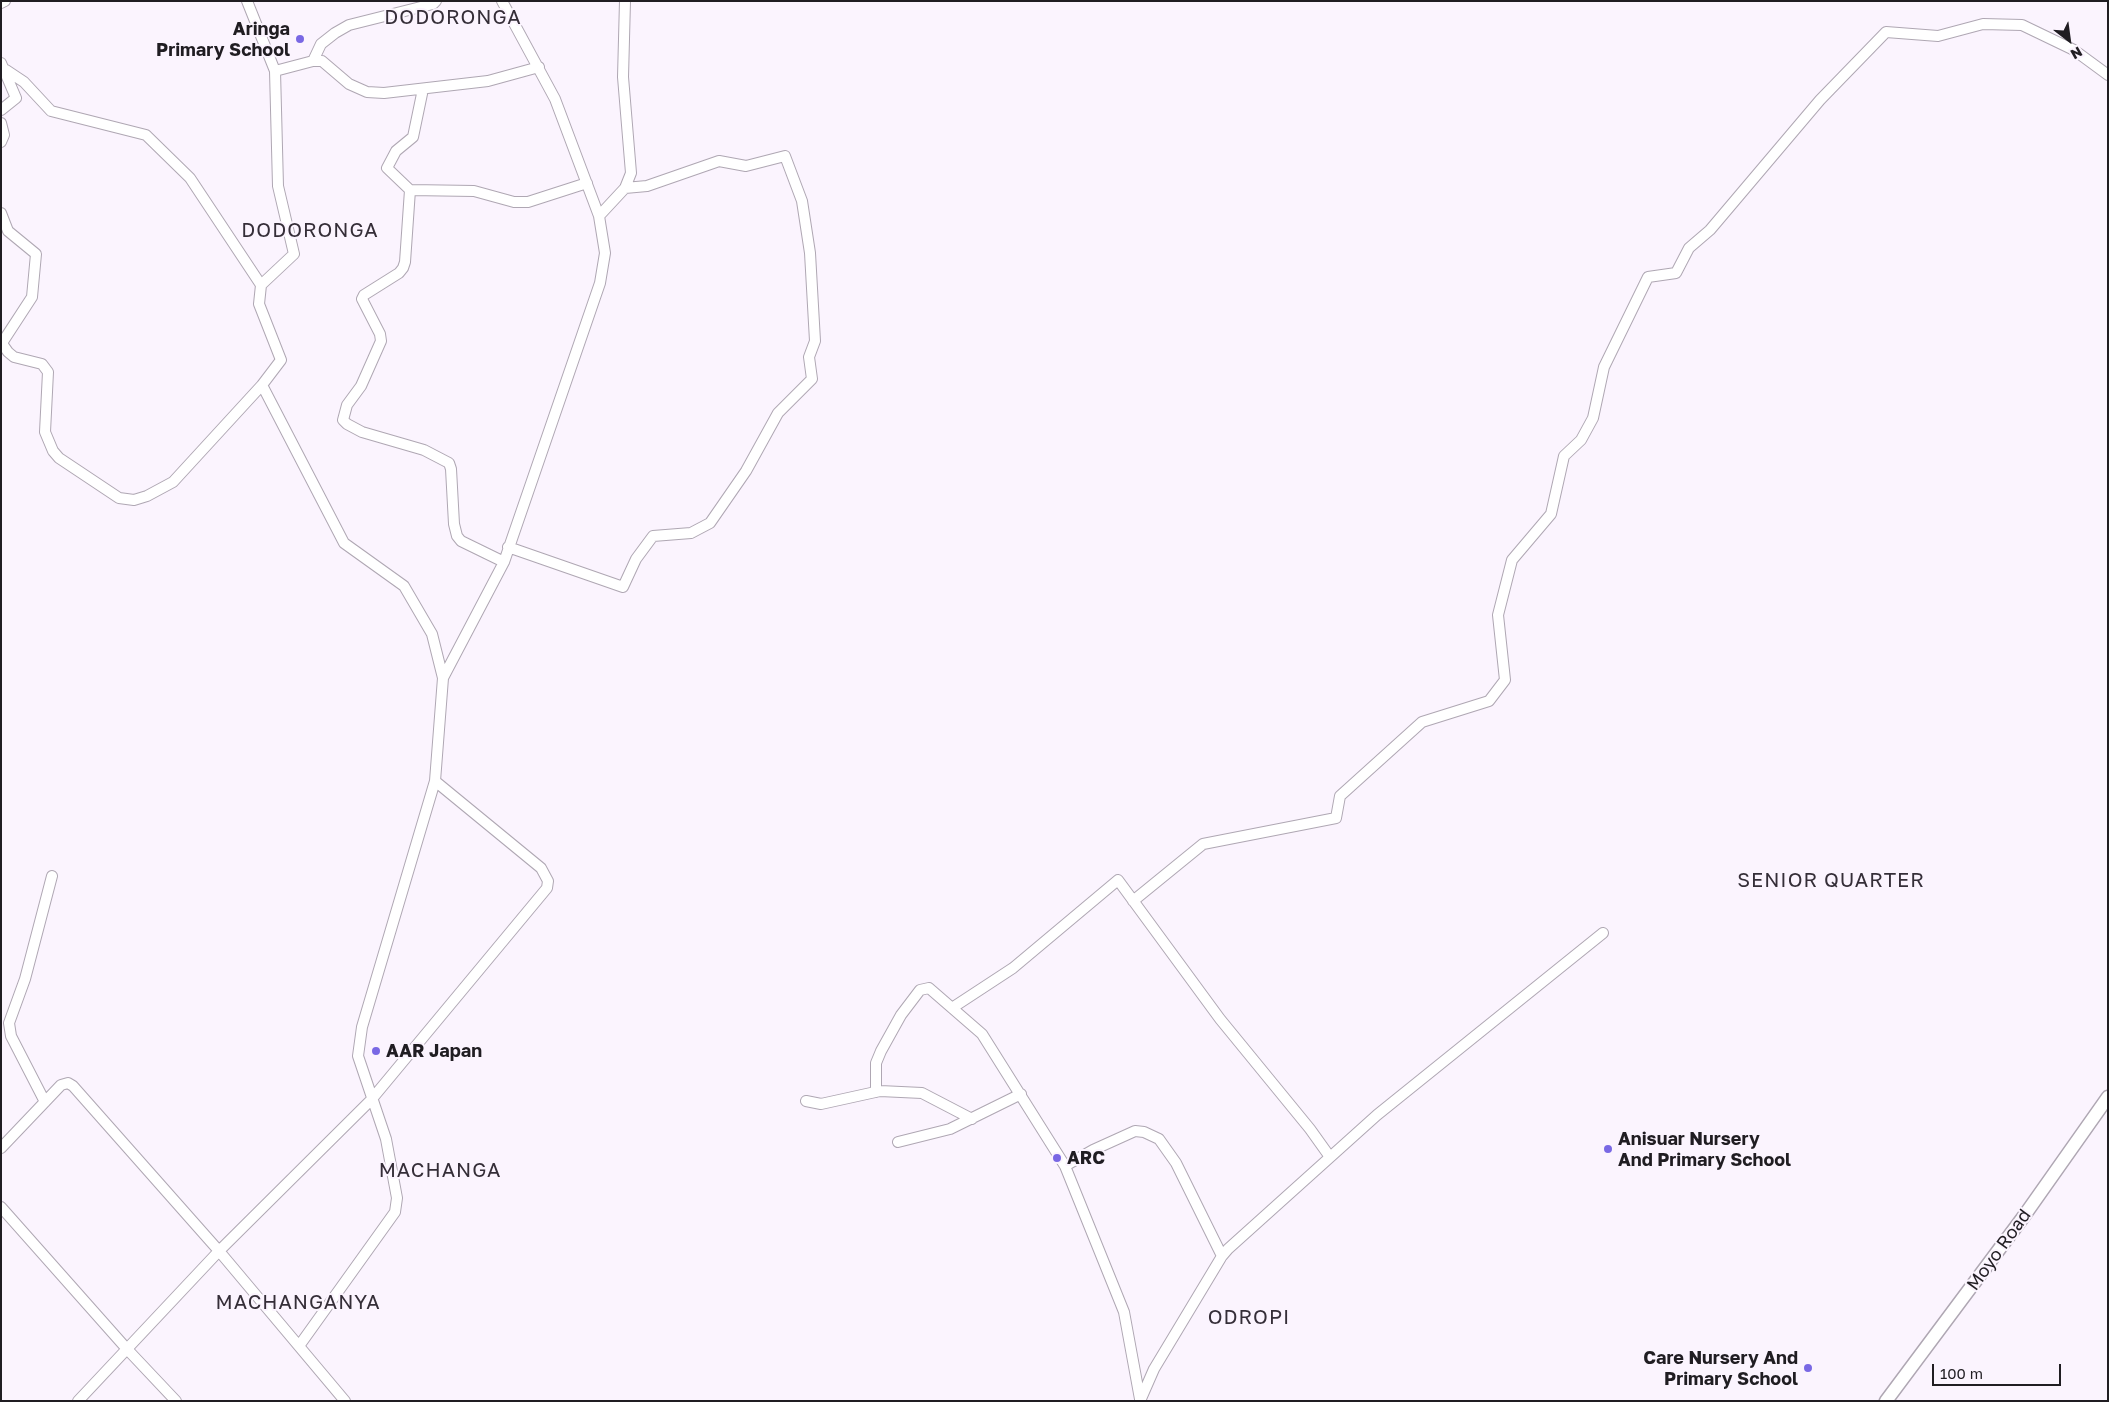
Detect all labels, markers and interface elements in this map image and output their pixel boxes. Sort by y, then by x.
district label: DODORONGA [383,6,523,30]
north arrow [2044,15,2094,65]
place label: Aringa Primary School [156,18,290,60]
marker: Aringa Primary School [294,33,306,45]
text: N [2068,43,2086,63]
district label: DODORONGA [240,219,380,243]
district label: SENIOR QUARTER [1735,869,1927,893]
place label: AAR Japan [386,1040,482,1062]
marker: AAR Japan [370,1045,382,1057]
place label: Anisuar Nursery And Primary School [1618,1128,1791,1170]
marker: Anisuar Nursery And Primary School [1602,1143,1614,1155]
place label: ARC [1067,1147,1105,1169]
marker: ARC [1051,1152,1063,1164]
district label: MACHANGA [378,1159,502,1183]
street label: Moyo Road [1962,1205,2036,1295]
district label: MACHANGANYA [214,1291,382,1315]
district label: ODROPI [1207,1306,1291,1330]
place label: Care Nursery And Primary School [1643,1347,1798,1390]
scale bar [1934,1354,2063,1386]
marker: Care Nursery And Primary School [1802,1362,1814,1374]
text: 100 m [1940,1364,1983,1382]

